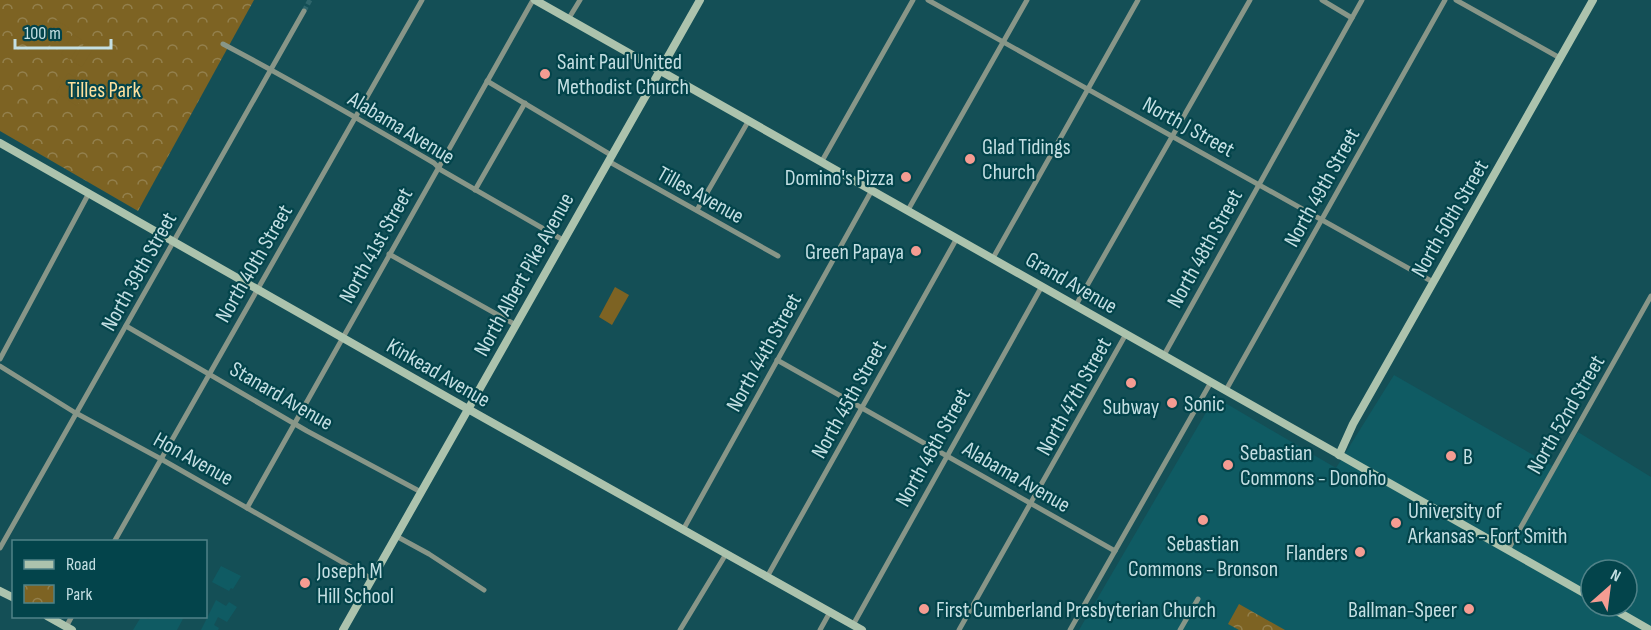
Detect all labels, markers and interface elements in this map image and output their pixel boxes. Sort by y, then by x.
scale bar [15,12,111,50]
text: 100 m [24,23,61,44]
place label: Saint Paul United Methodist Church [557,49,689,101]
marker: Saint Paul United Methodist Church [538,67,552,81]
park label: Tilles Park [67,77,141,104]
street label: Alabama Avenue [342,85,459,171]
street label: North J Street [1138,91,1239,164]
street label: North 49th Street [1279,123,1366,252]
place label: Glad Tidings Church [982,134,1071,186]
marker: Glad Tidings Church [963,152,977,166]
street label: North 50th Street [1406,155,1495,282]
street label: Tilles Avenue [652,160,748,230]
place label: Domino's Pizza [785,165,894,192]
marker: Domino's Pizza [899,170,913,184]
street label: North 41st Street [333,183,419,308]
street label: North 48th Street [1162,184,1249,313]
street label: North Albert Pike Avenue [468,188,580,361]
street label: North 40th Street [210,200,299,327]
street label: North 39th Street [96,207,183,336]
place label: Green Papaya [805,239,904,266]
marker: Green Papaya [909,244,923,258]
street label: Grand Avenue [1021,246,1122,320]
street label: North 44th Street [721,289,808,417]
street label: Kinkead Avenue [382,333,495,414]
street label: North 47th Street [1031,333,1118,460]
street label: North 45th Street [806,336,893,463]
street label: North 52nd Street [1521,350,1611,479]
street label: Stanard Avenue [225,356,338,437]
marker: Subway [1124,376,1138,390]
street label: North 46th Street [890,383,977,512]
place label: Sonic [1184,391,1225,418]
place label: Subway [1103,394,1160,421]
marker: Sonic [1165,396,1179,410]
street label: Hon Avenue [149,426,238,492]
street label: Alabama Avenue [957,435,1075,519]
place label: Sebastian Commons - Donoho [1240,440,1386,492]
place label: B [1463,444,1473,471]
marker: B [1444,449,1458,463]
marker: Sebastian Commons - Donoho [1221,458,1235,472]
place label: University of Arkansas - Fort Smith [1407,498,1567,550]
marker: Sebastian Commons - Bronson [1196,513,1210,527]
marker: University of Arkansas - Fort Smith [1389,516,1403,530]
place label: Sebastian Commons - Bronson [1128,531,1278,583]
legend [12,540,207,618]
place label: Flanders [1286,540,1348,567]
marker: Flanders [1353,545,1367,559]
text: Road [66,554,96,575]
place label: Joseph M Hill School [316,558,394,610]
north arrow [1579,558,1639,618]
text: N [1607,566,1624,586]
marker: Joseph M Hill School [298,576,312,590]
text: Park [66,584,92,605]
place label: First Cumberland Presbyterian Church [936,597,1216,624]
place label: Ballman-Speer [1348,597,1457,624]
marker: First Cumberland Presbyterian Church [917,602,931,616]
marker: Ballman-Speer [1462,602,1476,616]

